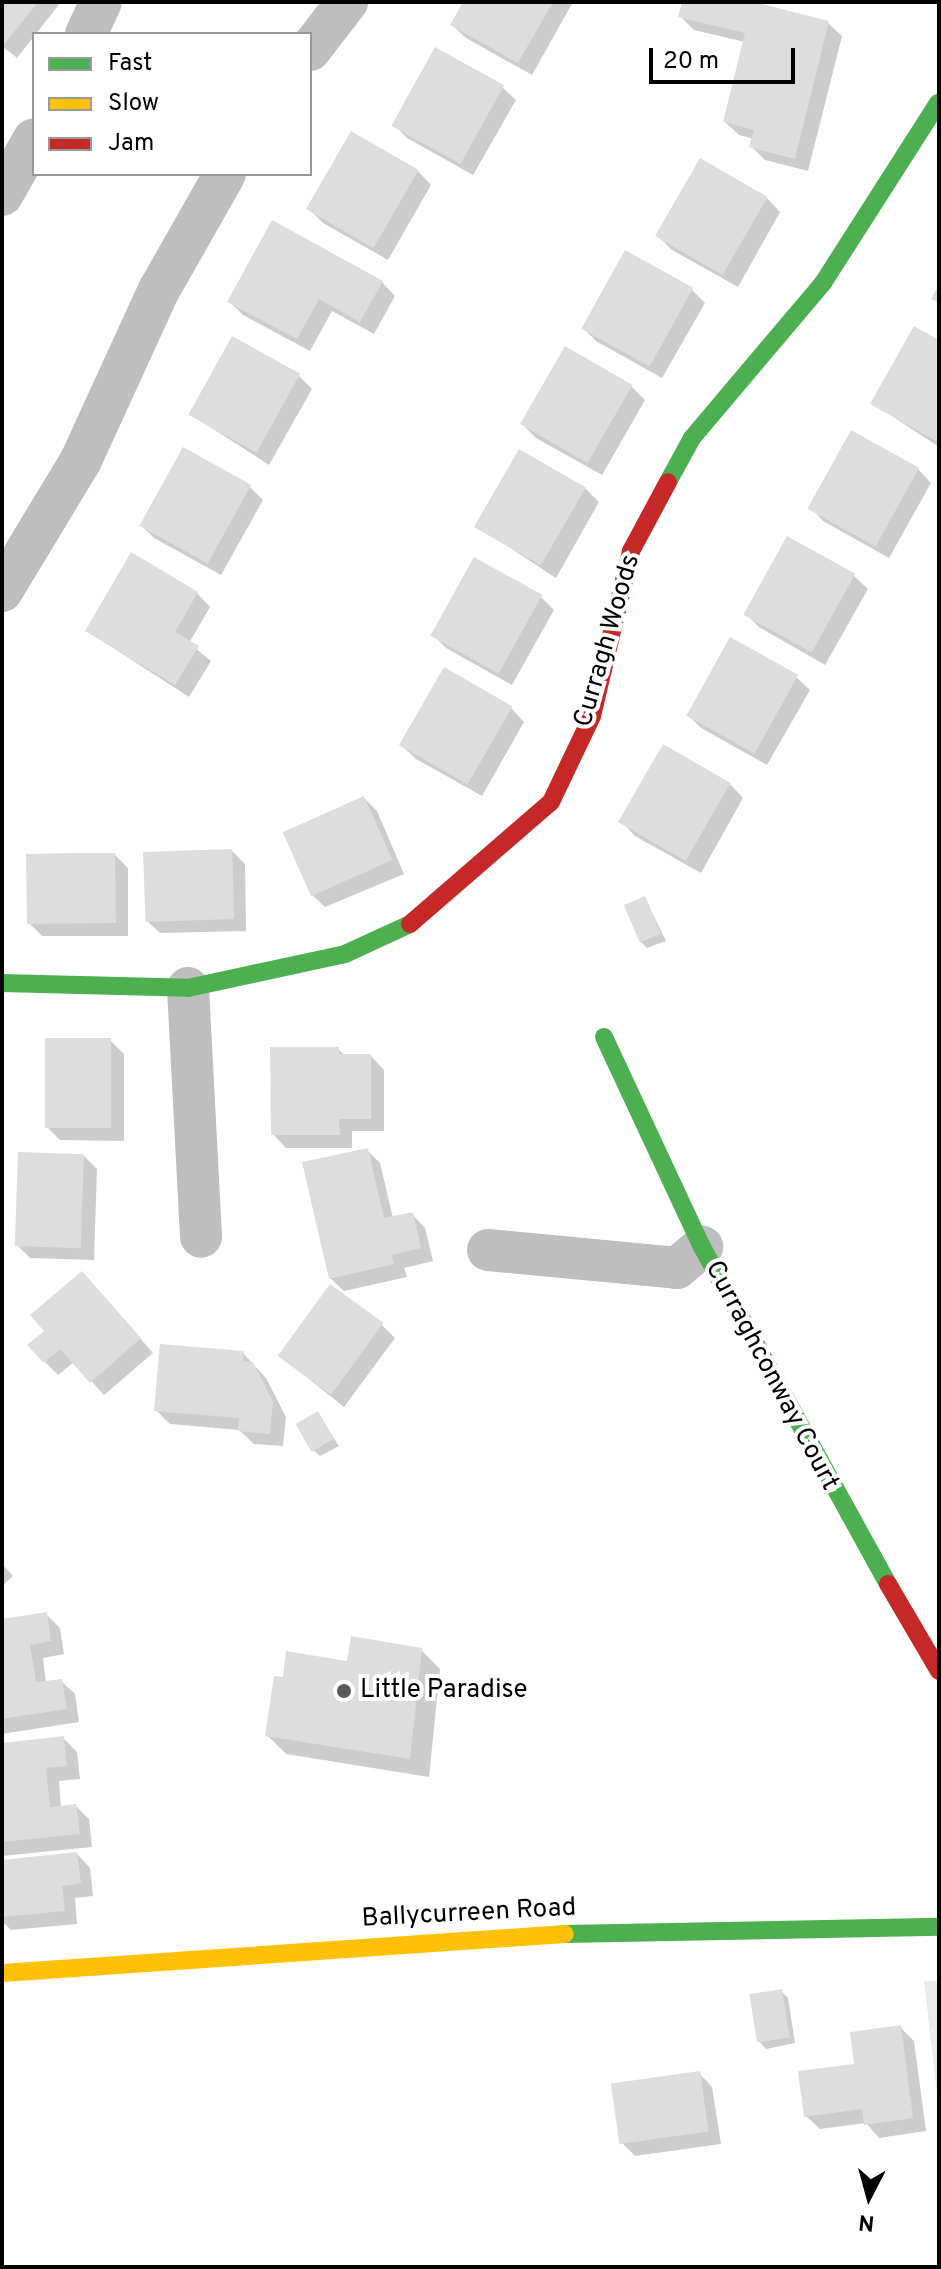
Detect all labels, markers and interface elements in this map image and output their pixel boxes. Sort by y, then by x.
legend [32,32,312,176]
scale bar [653,32,799,82]
text: 20 m [663,47,719,77]
text: Fast [108,49,152,79]
text: Slow [108,89,159,119]
text: Jam [108,129,154,159]
street label: Curragh Woods [568,551,648,731]
street label: Curraghconway Court [697,1256,845,1496]
place label: Little Paradise [360,1675,527,1707]
marker: Little Paradise [335,1682,353,1700]
street label: Ballycurreen Road [361,1893,577,1935]
north arrow [829,2157,909,2237]
text: N [857,2207,876,2236]

